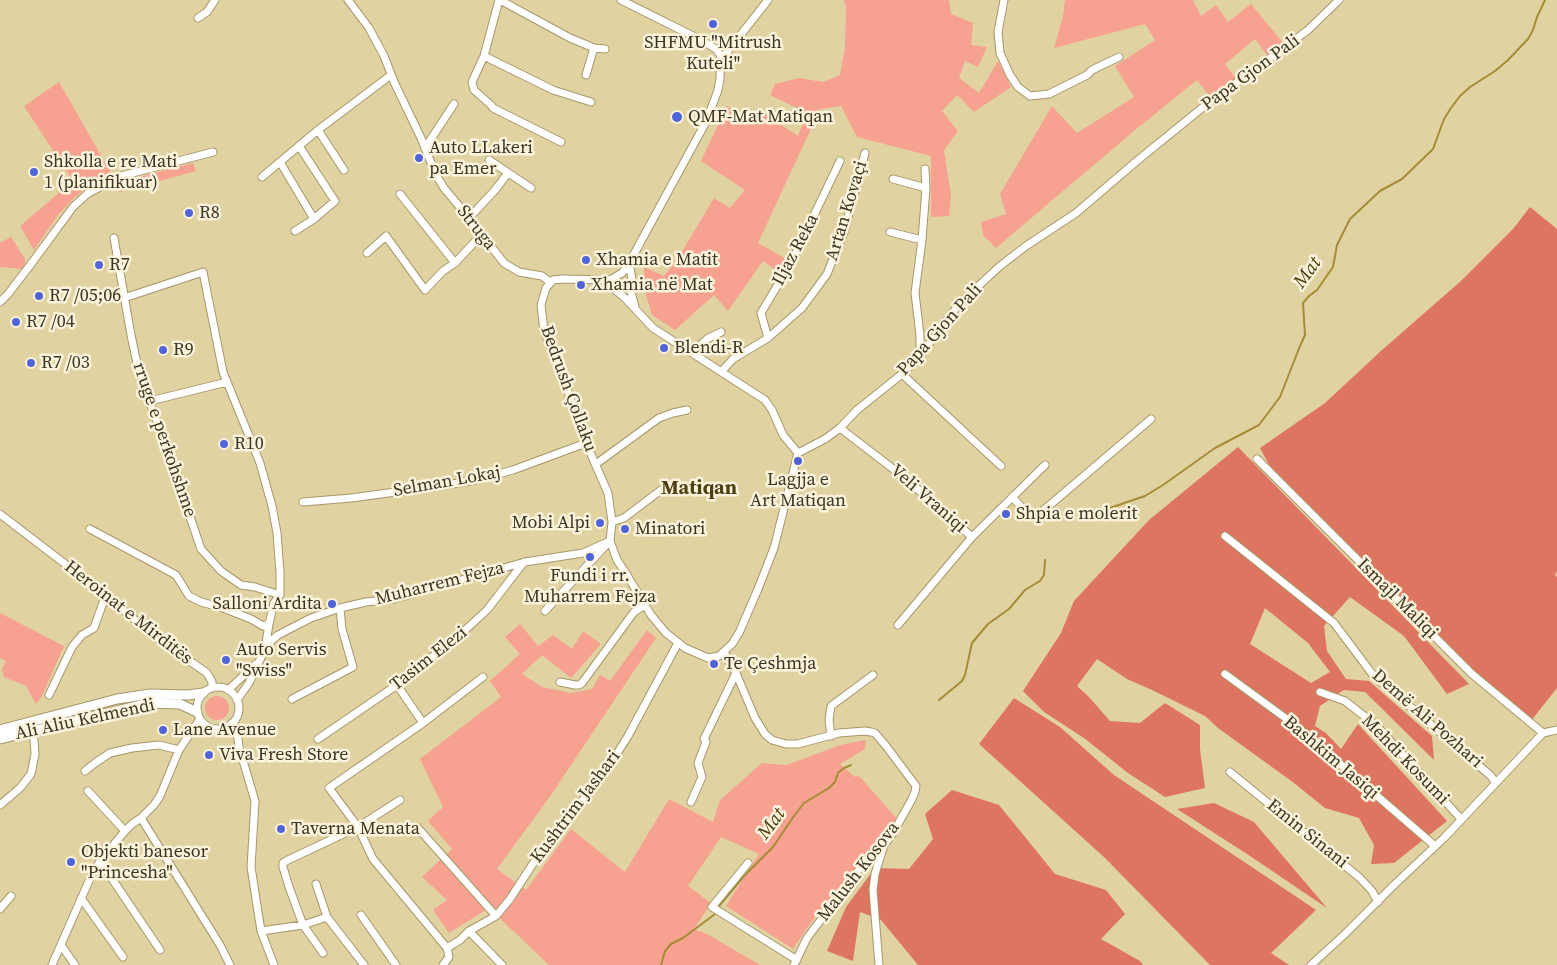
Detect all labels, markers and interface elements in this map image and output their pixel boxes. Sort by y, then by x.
marker: SHFMU "Mitrush Kuteli" [707,18,719,30]
street label: Papa Gjon Pali [1198,30,1304,116]
place label: SHFMU "Mitrush Kuteli" [644,32,782,74]
place label: QMF-Mat Matiqan [688,106,833,128]
marker: QMF-Mat Matiqan [670,110,684,124]
place label: Auto LLakeri pa Emer [429,137,533,180]
place label: Shkolla e re Mati 1 (planifikuar) [44,151,177,193]
marker: Auto LLakeri pa Emer [413,152,425,164]
street label: Artan Kovaçi [822,158,872,264]
marker: Shkolla e re Mati 1 (planifikuar) [28,166,40,178]
street label: Struga [452,201,500,255]
place label: R8 [199,202,220,224]
marker: R8 [183,207,195,219]
street label: Iljaz Reka [768,210,824,290]
place label: Xhamia e Matit [596,249,718,271]
water label: Mat [1289,253,1327,293]
place label: R7 [109,254,130,276]
marker: Xhamia e Matit [580,254,592,266]
marker: R7 [93,259,105,271]
place label: Xhamia në Mat [591,274,713,296]
marker: Xhamia në Mat [575,279,587,291]
street label: Papa Gjon Pali [893,280,987,380]
place label: R7 /05;06 [49,285,121,307]
marker: R7 /05;06 [33,290,45,302]
place label: R7 /04 [26,311,75,333]
marker: R7 /04 [10,316,22,328]
street label: Bedrush Çollaku [535,323,601,455]
place label: Blendi-R [674,337,743,359]
place label: R9 [173,339,194,361]
marker: Blendi-R [658,342,670,354]
marker: R9 [157,344,169,356]
place label: R7 /03 [41,352,90,374]
marker: R7 /03 [25,357,37,369]
street label: rruge e perkohshme [127,360,201,520]
place label: R10 [234,433,264,455]
marker: R10 [218,438,230,450]
marker: Lagjja e Art Matiqan [792,455,804,467]
street label: Veli Vraniqi [885,460,971,538]
street label: Selman Lokaj [392,462,502,502]
place label: Lagjja e Art Matiqan [750,469,846,512]
district label: Matiqan [661,477,737,501]
place label: Shpia e molerit [1016,503,1137,525]
marker: Shpia e molerit [1000,508,1012,520]
place label: Mobi Alpi [512,512,590,534]
marker: Mobi Alpi [594,517,606,529]
place label: Minatori [635,518,705,540]
marker: Minatori [619,523,631,535]
marker: Fundi i rr. Muharrem Fejza [584,551,596,563]
street label: Ismajl Maliqi [1352,554,1442,644]
street label: Heroinat e Mirditës [60,556,196,670]
street label: Muharrem Fejza [373,558,507,610]
place label: Fundi i rr. Muharrem Fejza [524,565,656,608]
place label: Salloni Ardita [213,593,322,615]
marker: Salloni Ardita [326,598,338,610]
street label: Tasim Elezi [386,622,472,696]
place label: Auto Servis "Swiss" [236,639,326,682]
place label: Te Çeshmja [724,653,816,675]
marker: Auto Servis "Swiss" [220,654,232,666]
marker: Te Çeshmja [708,658,720,670]
street label: Demë Ali Pozhari [1367,665,1487,773]
street label: Ali Aliu Kelmendi [13,695,157,745]
street label: Mehdi Kosumi [1357,710,1453,810]
street label: Bashkim Jasiqi [1279,712,1383,804]
place label: Lane Avenue [173,719,276,741]
marker: Lane Avenue [157,724,169,736]
place label: Viva Fresh Store [219,744,349,766]
street label: Kushtrim Jashari [527,746,625,868]
marker: Viva Fresh Store [203,749,215,761]
street label: Emin Sinani [1262,795,1352,873]
water label: Mat [753,804,791,844]
place label: Taverna Menata [291,818,420,840]
street label: Malush Kosova [813,818,905,926]
marker: Taverna Menata [275,823,287,835]
place label: Objekti banesor "Princesha" [81,841,208,884]
marker: Objekti banesor "Princesha" [65,856,77,868]

